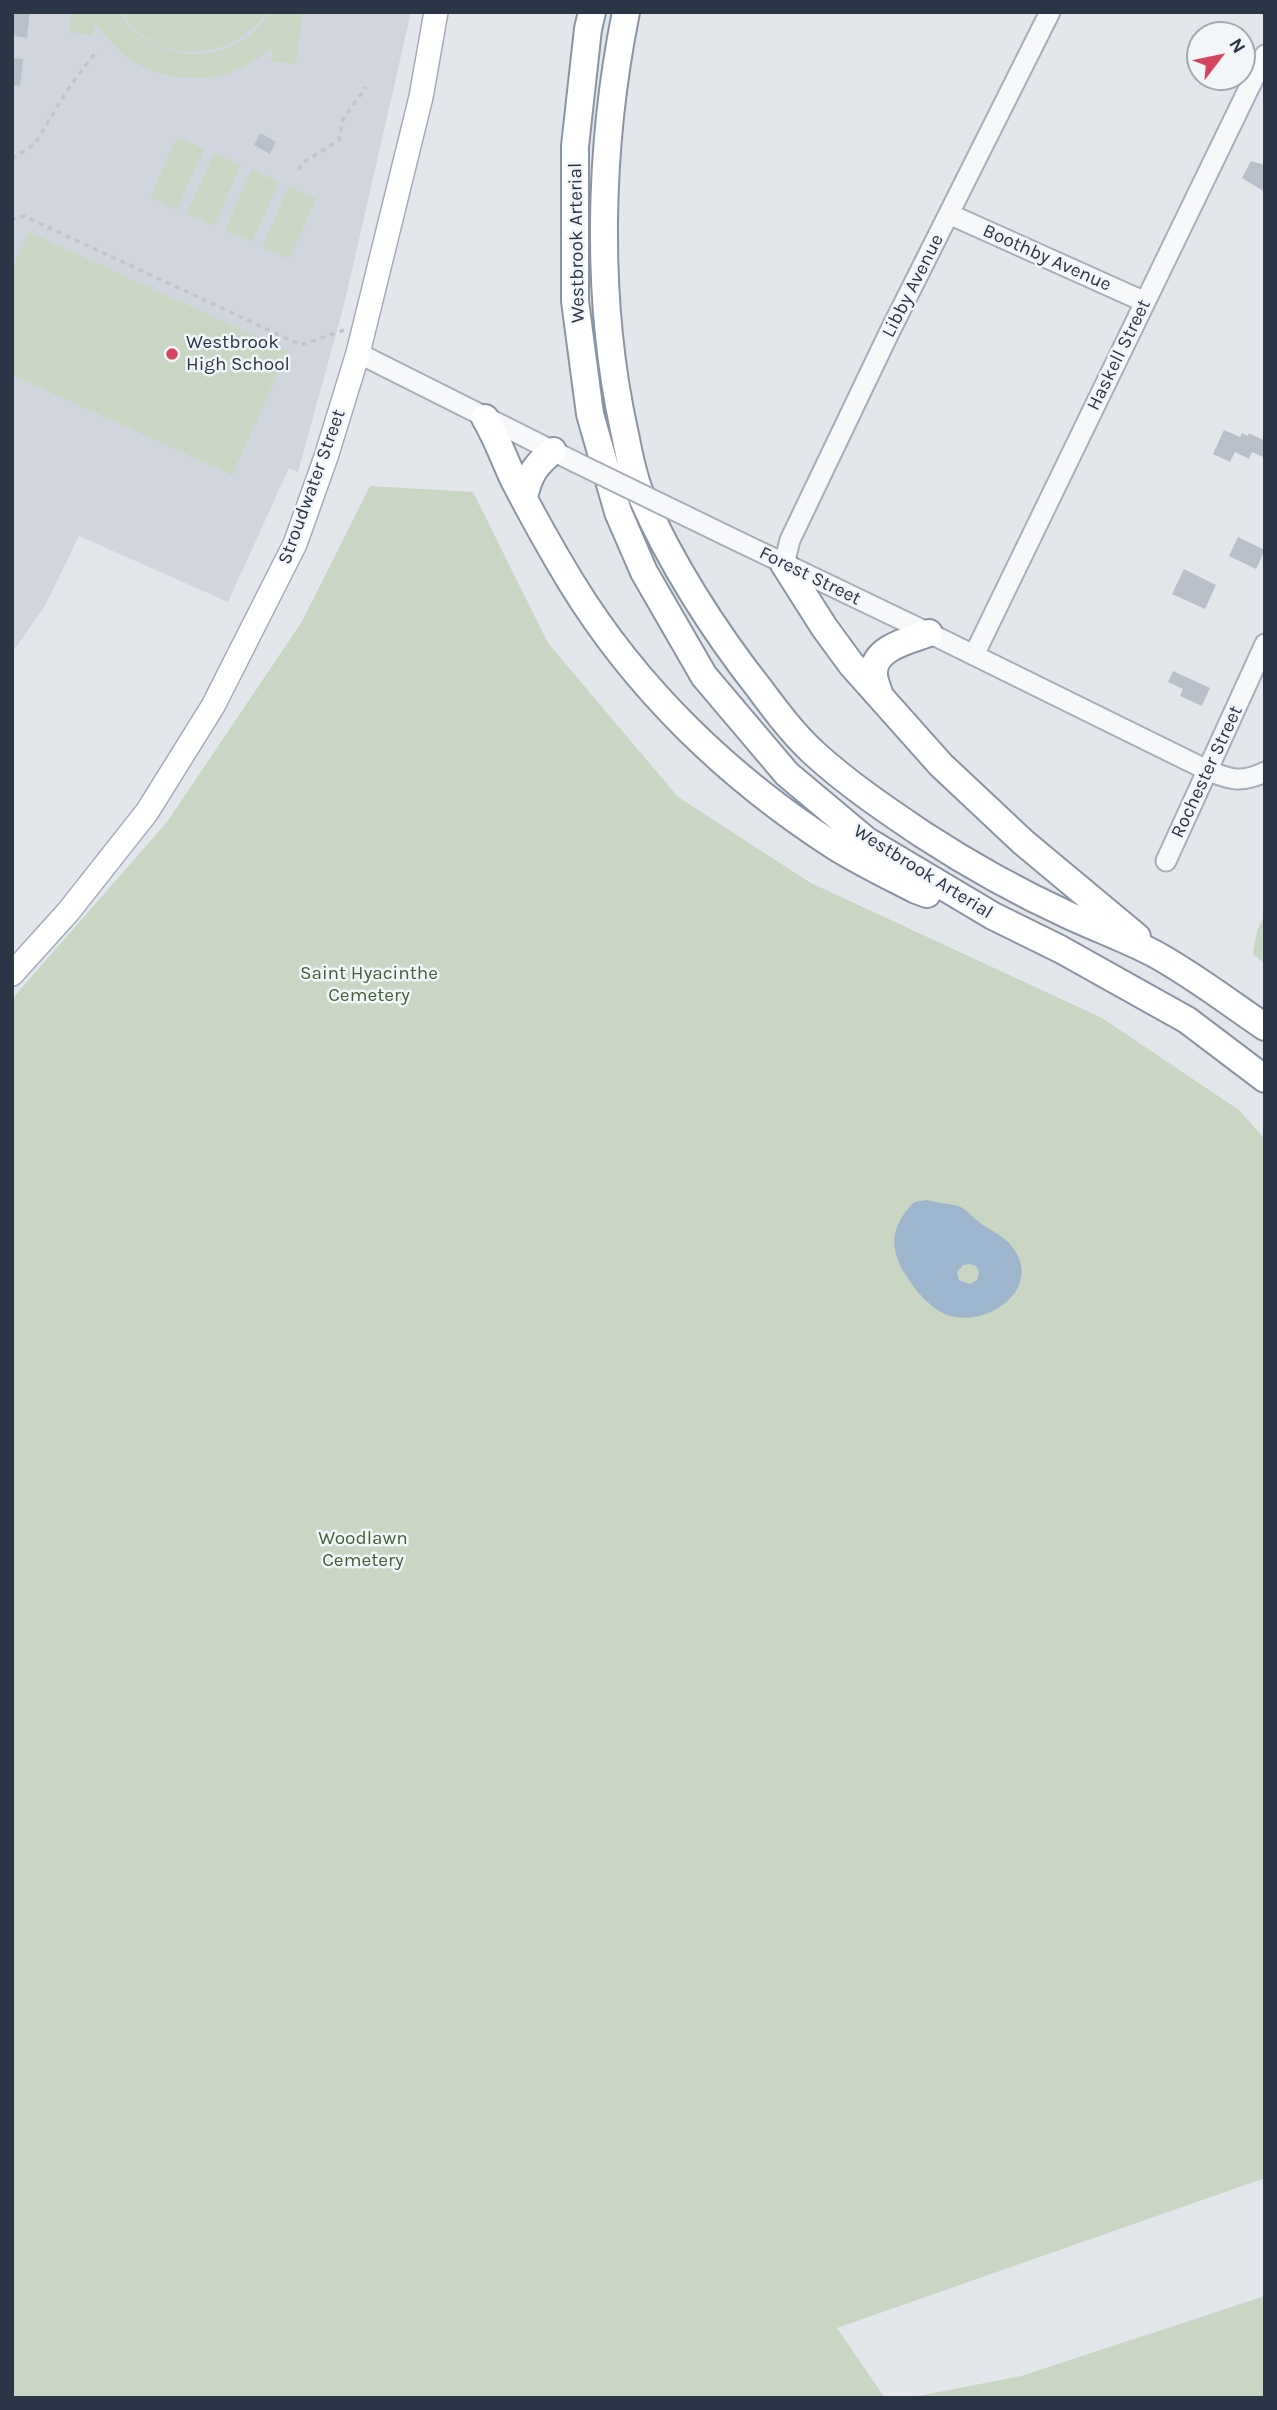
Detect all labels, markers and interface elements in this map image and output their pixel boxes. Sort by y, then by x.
north arrow [1186,21,1256,91]
text: N [1224,34,1250,58]
street label: Westbrook Arterial [564,163,590,323]
street label: Boothby Avenue [979,219,1115,297]
street label: Libby Avenue [877,231,949,341]
street label: Haskell Street [1082,296,1156,414]
place label: Westbrook High School [186,332,290,376]
marker: Westbrook High School [164,346,180,362]
street label: Stroudwater Street [273,406,351,568]
street label: Forest Street [755,542,865,610]
street label: Rochester Street [1166,702,1248,842]
street label: Westbrook Arterial [849,820,997,924]
park label: Saint Hyacinthe Cemetery [300,963,438,1007]
park label: Woodlawn Cemetery [318,1528,408,1572]

